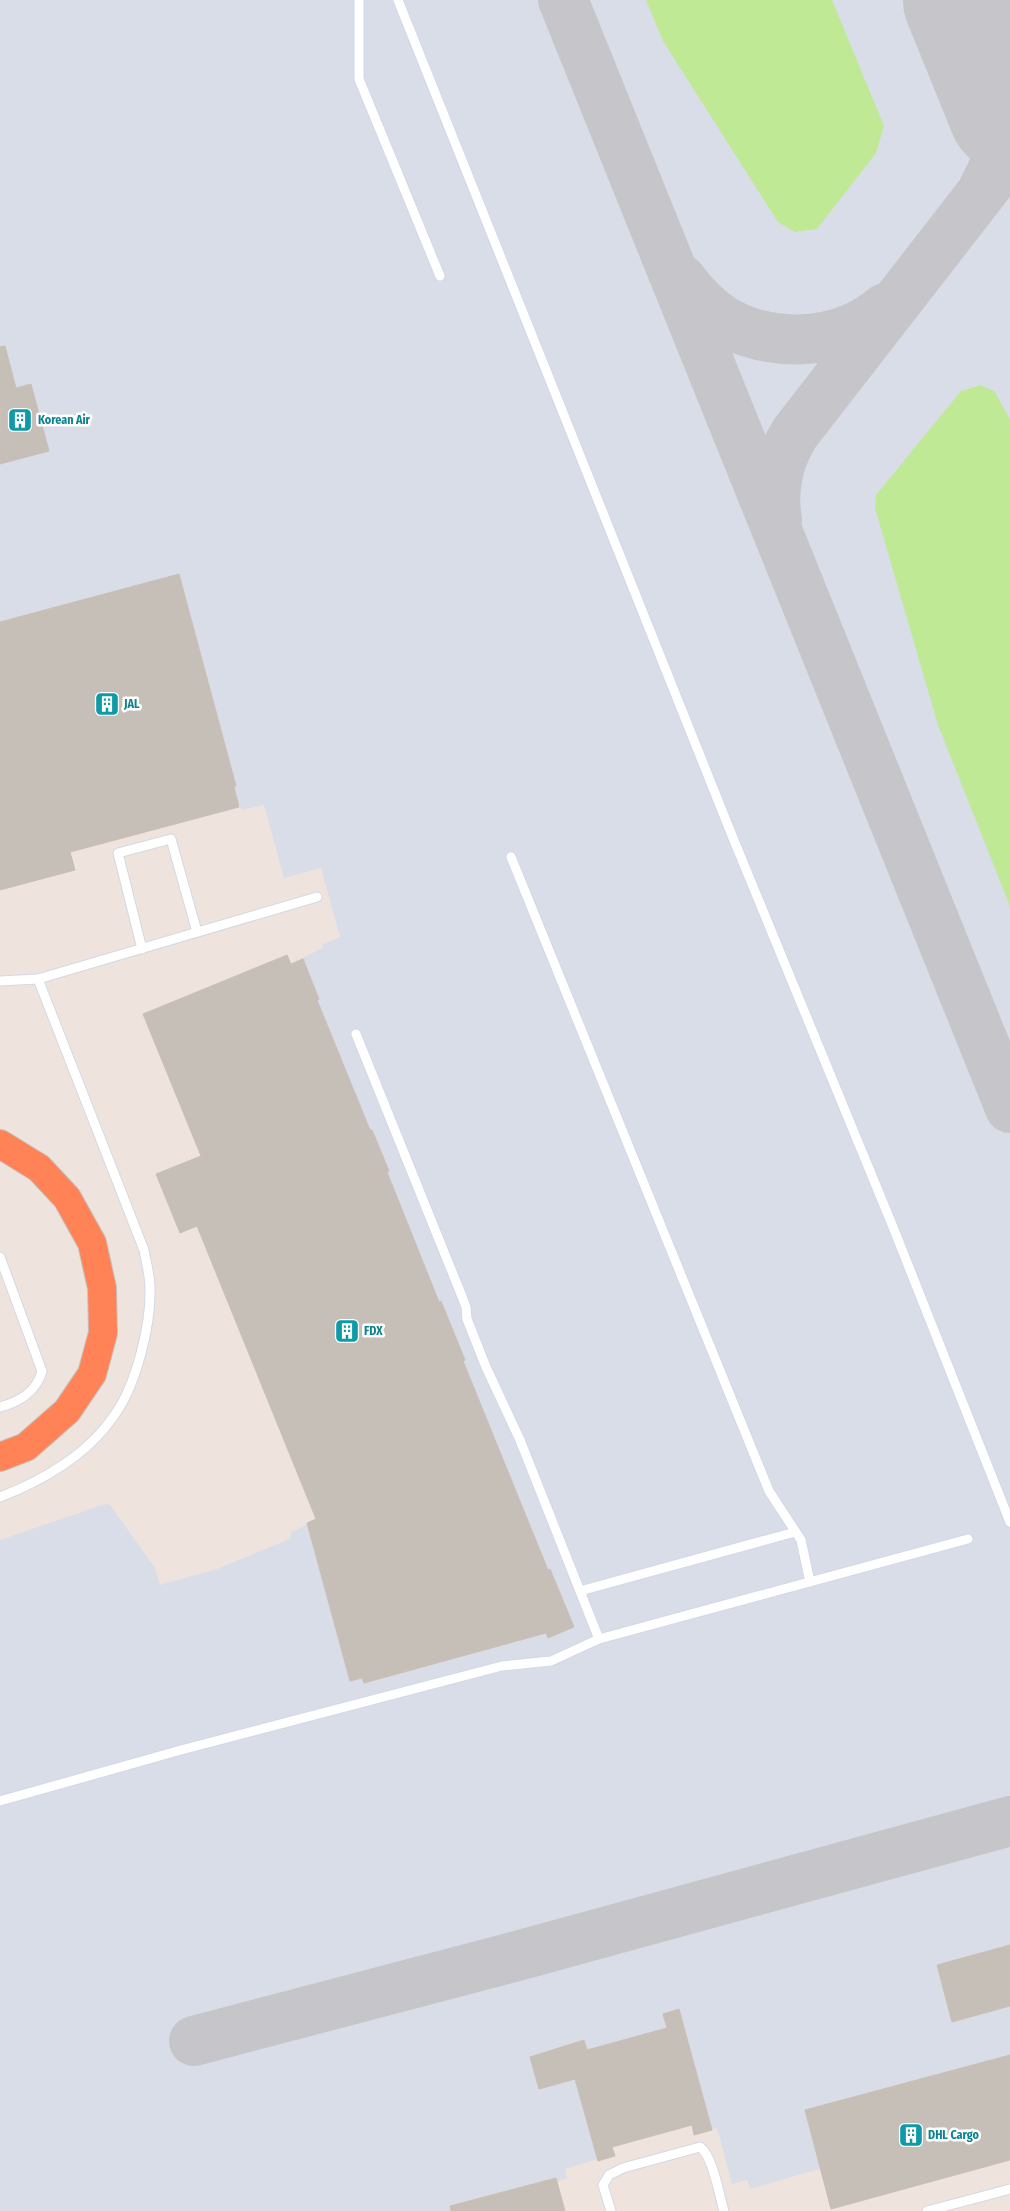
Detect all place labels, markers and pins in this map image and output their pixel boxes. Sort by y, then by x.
building icon: Korean Air [7,407,33,433]
place label: Korean Air [38,413,91,427]
building icon: JAL [94,691,120,717]
place label: JAL [123,697,140,711]
building icon: FDX [334,1318,360,1344]
place label: FDX [364,1324,383,1338]
building icon: DHL Cargo [898,2122,924,2148]
place label: DHL Cargo [928,2128,980,2142]

